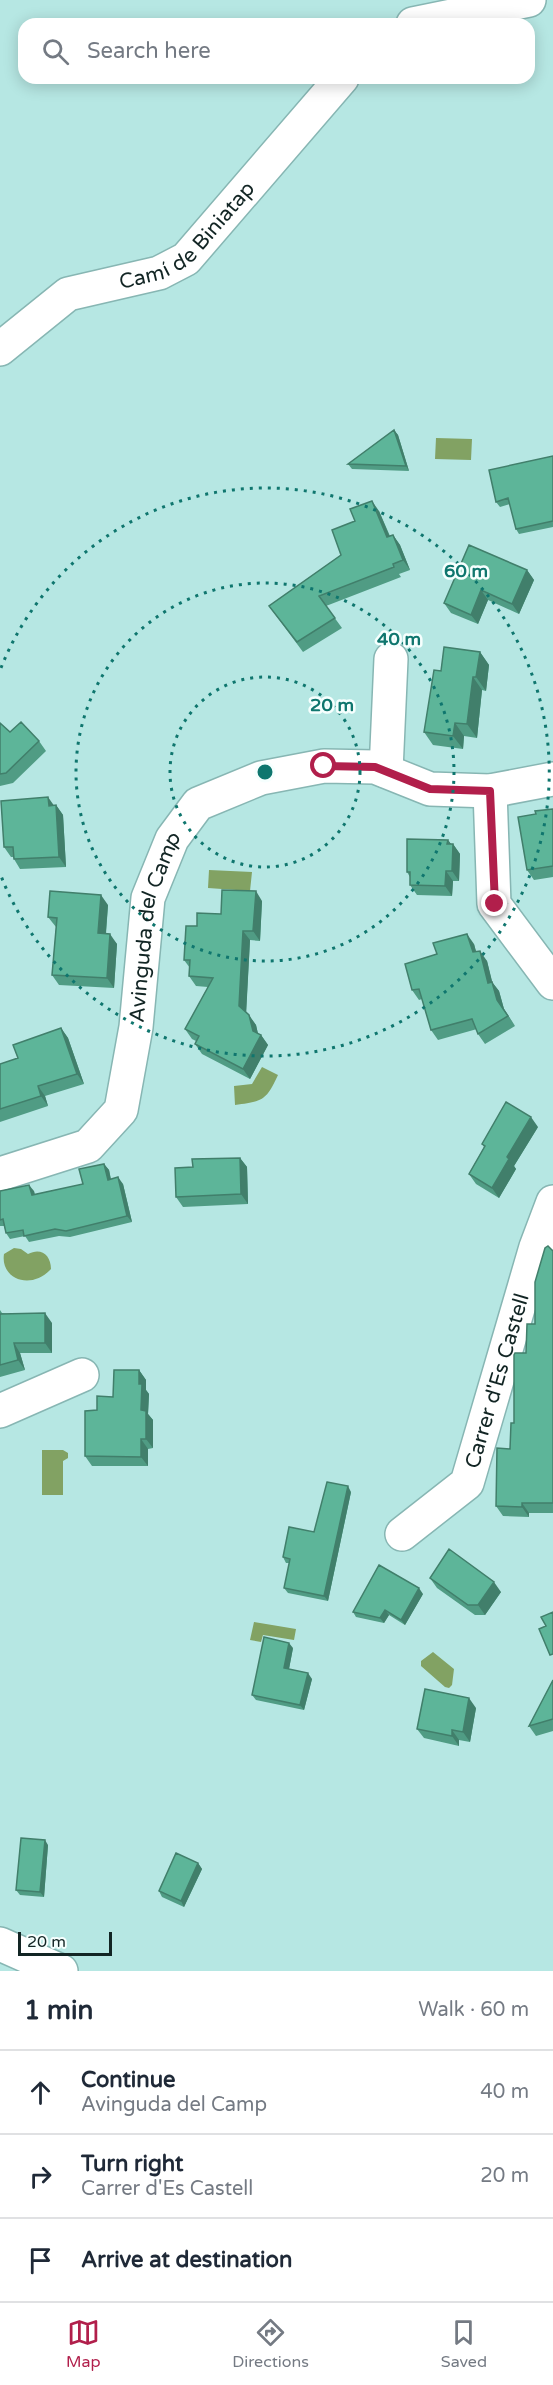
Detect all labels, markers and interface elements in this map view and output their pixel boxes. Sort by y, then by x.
search box [18,18,535,84]
icon: search [39,35,72,68]
text: Search here [87,38,211,64]
street label: Camí de Biniatap [117,177,260,295]
text: 60 m [444,560,488,582]
text: 40 m [377,628,421,650]
text: 20 m [310,694,354,716]
route start [310,752,336,778]
centre of rings [255,762,275,782]
street label: Avinguda del Camp [124,826,187,1024]
route end [481,890,507,916]
street label: Carrer d'Es Castell [460,1291,535,1471]
scale bar [18,1929,112,1956]
text: 20 m [27,1932,66,1952]
text: 1 min [24,1995,93,2026]
text: Walk · 60 m [418,1998,529,2022]
text: Continue [81,2067,176,2093]
icon: ahead [24,2076,57,2109]
text: 40 m [480,2080,529,2104]
text: Avinguda del Camp [81,2093,267,2117]
text: Turn right [81,2151,183,2177]
icon: right [24,2160,57,2193]
text: 20 m [480,2164,529,2188]
text: Carrer d'Es Castell [81,2177,253,2201]
icon: arrive [24,2244,57,2277]
text: Arrive at destination [81,2247,292,2273]
tab: Map [66,2316,100,2372]
tab: Directions [232,2316,309,2372]
tab: Saved [441,2316,487,2372]

